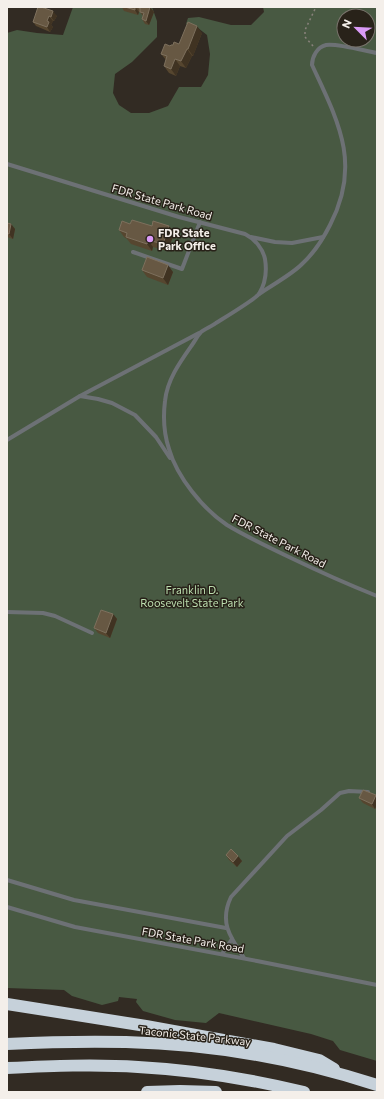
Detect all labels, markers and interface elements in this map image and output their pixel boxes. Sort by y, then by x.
north arrow [336,8,376,48]
text: N [339,17,354,30]
street label: FDR State Park Road [111,181,214,222]
place label: FDR State Park Office [158,226,216,252]
marker: FDR State Park Office [145,234,155,244]
street label: FDR State Park Road [230,511,328,570]
park label: Franklin D. Roosevelt State Park [140,583,244,609]
street label: FDR State Park Road [141,924,245,955]
street label: Taconic State Parkway [138,1023,252,1048]

